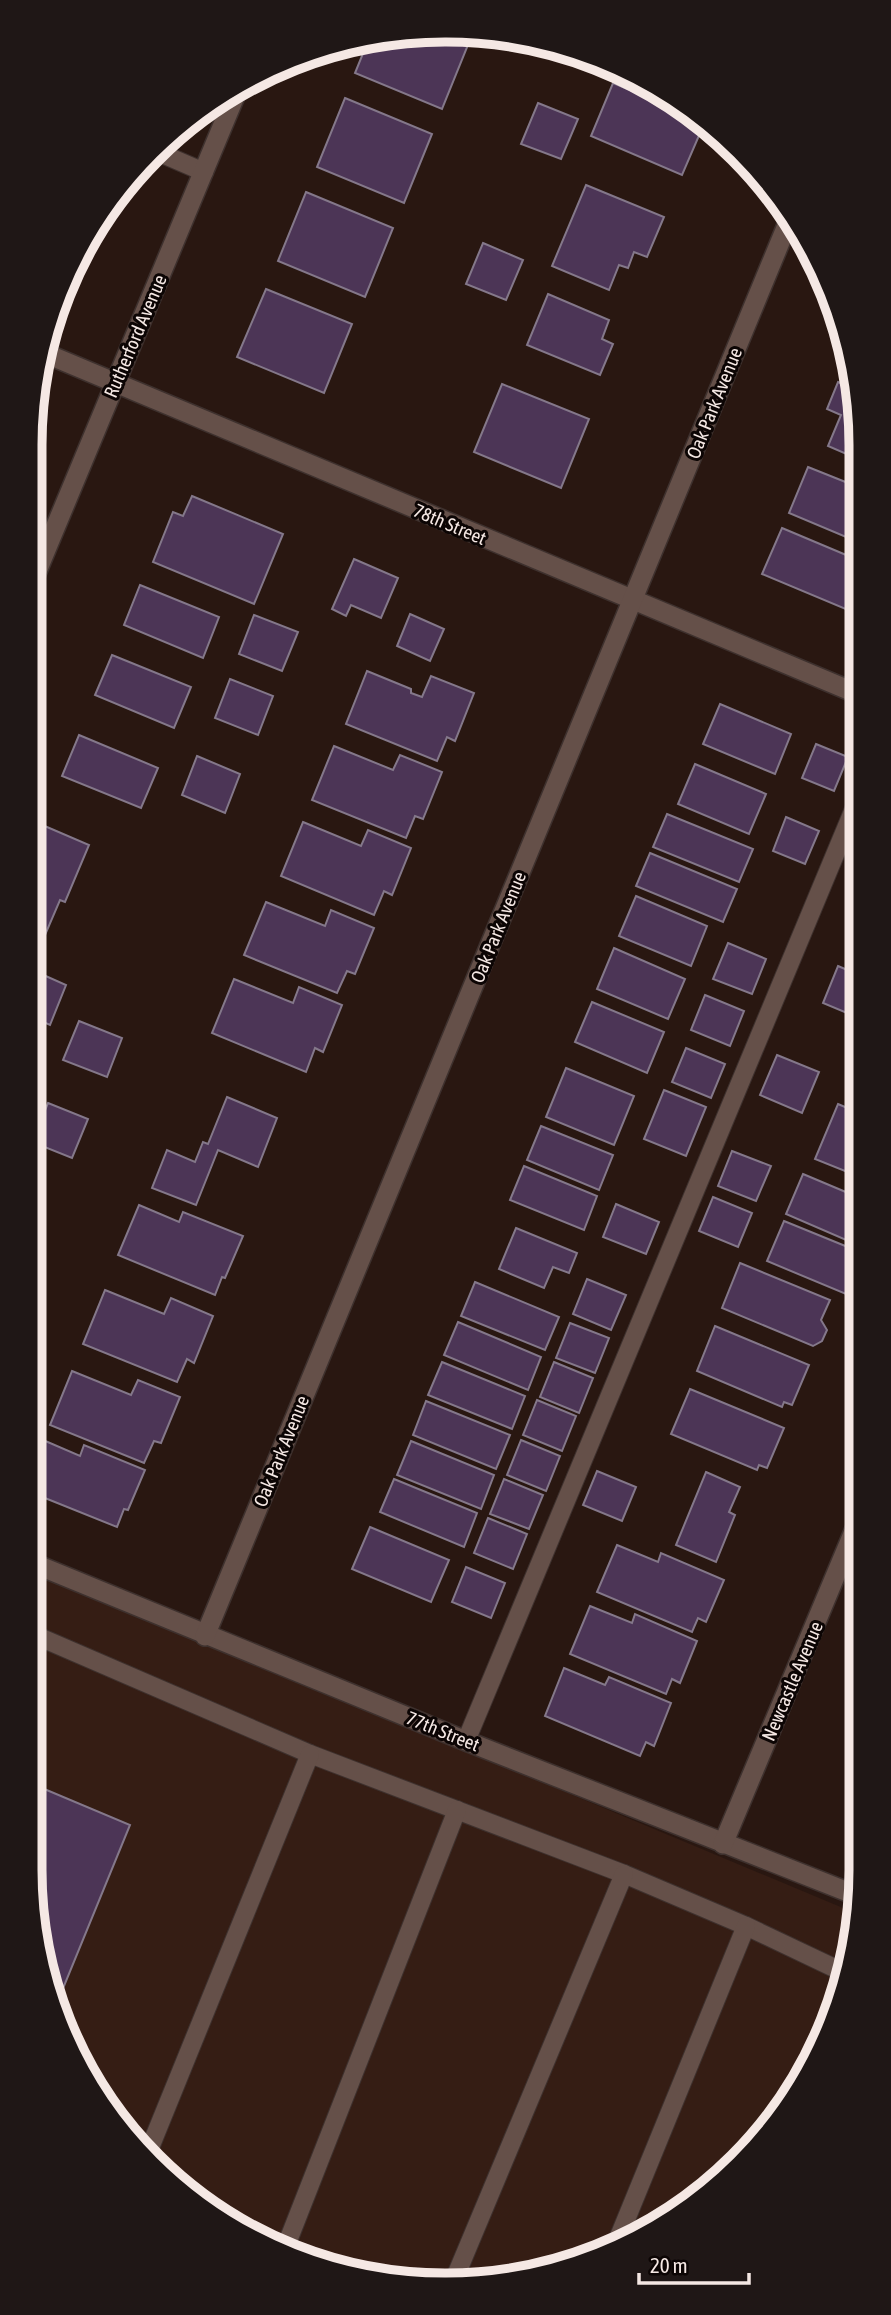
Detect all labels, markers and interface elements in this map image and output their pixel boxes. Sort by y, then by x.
street label: Rutherford Avenue [99,271,171,401]
street label: Oak Park Avenue [682,344,746,462]
street label: 78th Street [410,499,490,549]
street label: Oak Park Avenue [466,868,530,986]
street label: Oak Park Avenue [249,1392,313,1510]
street label: Newcastle Avenue [757,1618,827,1744]
street label: 77th Street [403,1706,483,1756]
scale bar [639,2242,749,2286]
text: 20 m [650,2253,688,2277]

